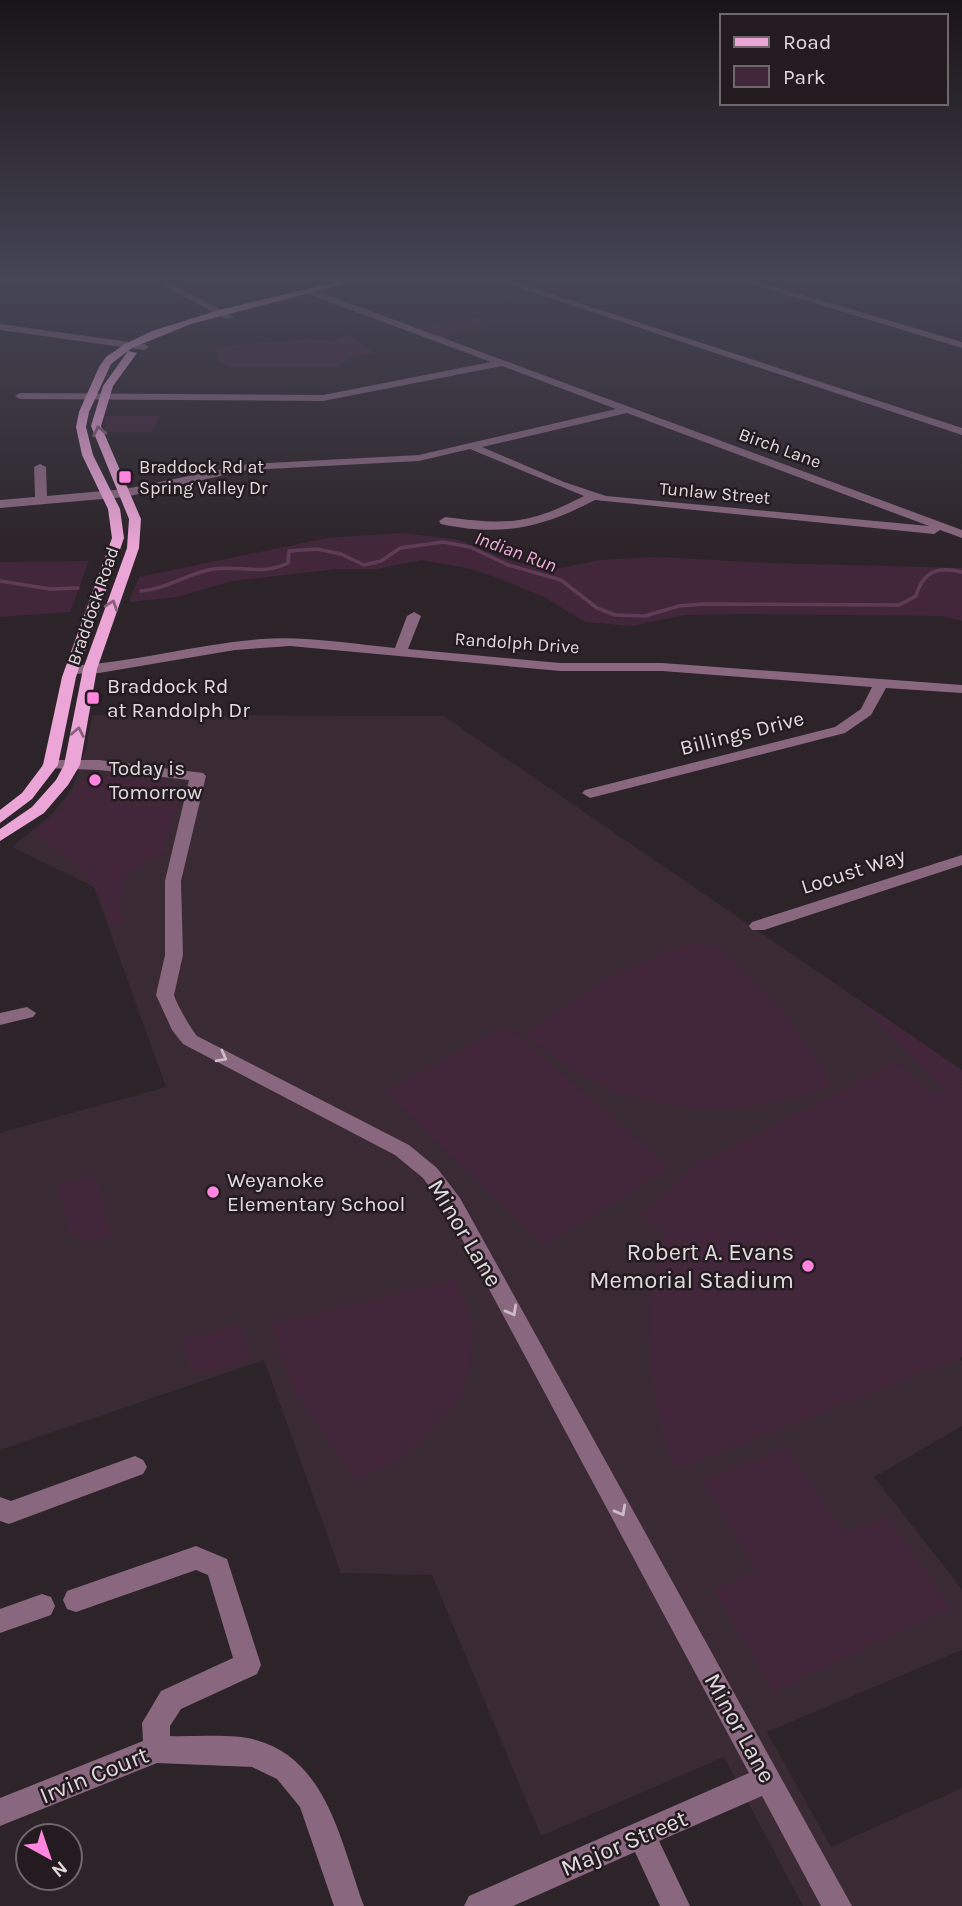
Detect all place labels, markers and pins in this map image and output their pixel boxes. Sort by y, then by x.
place label: Braddock Rd at Spring Valley Dr [139,456,268,499]
marker: Braddock Rd at Spring Valley Dr [117,469,133,485]
place label: Braddock Rd at Randolph Dr [107,674,250,722]
marker: Braddock Rd at Randolph Dr [85,690,101,706]
place label: Today is Tomorrow [109,756,202,804]
marker: Today is Tomorrow [87,772,103,788]
place label: Weyanoke Elementary School [227,1168,405,1216]
marker: Weyanoke Elementary School [205,1184,221,1200]
place label: Robert A. Evans Memorial Stadium [589,1238,794,1294]
marker: Robert A. Evans Memorial Stadium [800,1258,816,1274]

